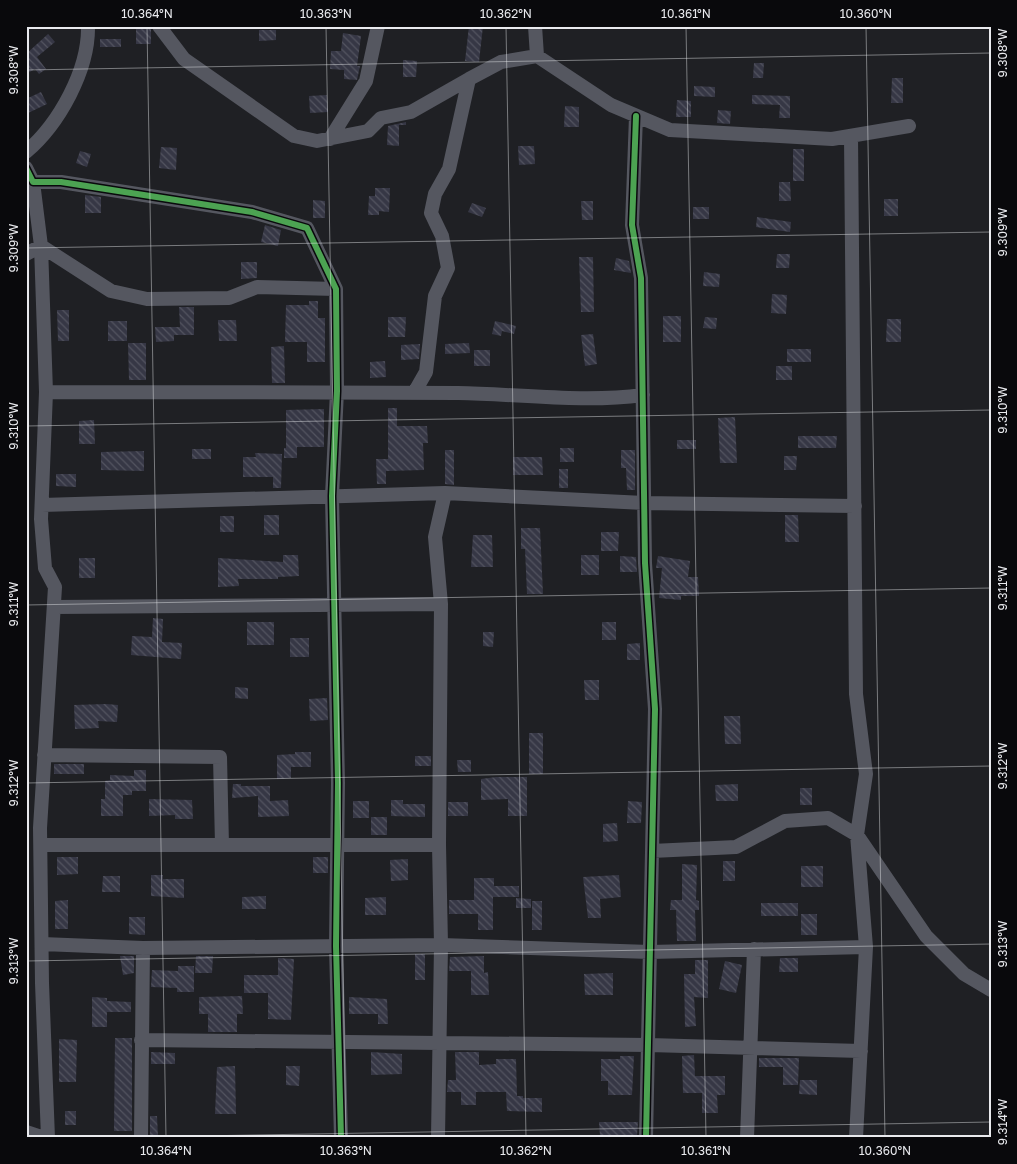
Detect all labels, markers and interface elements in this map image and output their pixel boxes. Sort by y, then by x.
text: 10.364°N [121,6,173,21]
text: 10.363°N [300,6,352,21]
text: 10.362°N [480,6,532,21]
text: 10.361°N [661,6,711,21]
text: 10.360°N [840,6,892,21]
text: 9.308°W [995,28,1010,77]
text: 9.308°W [6,45,21,94]
text: 9.309°W [995,207,1010,256]
text: 9.309°W [6,223,21,272]
text: 9.310°W [995,386,1010,434]
text: 9.310°W [6,402,21,450]
text: 9.311°W [995,565,1010,610]
text: 9.311°W [6,581,21,626]
text: 9.312°W [995,742,1010,789]
text: 9.312°W [6,759,21,806]
text: 9.313°W [995,920,1010,967]
text: 9.313°W [6,937,21,984]
text: 9.314°W [995,1098,1010,1145]
text: 10.364°N [140,1143,192,1158]
text: 10.363°N [320,1143,372,1158]
text: 10.362°N [500,1143,552,1158]
text: 10.361°N [681,1143,731,1158]
text: 10.360°N [859,1143,911,1158]

